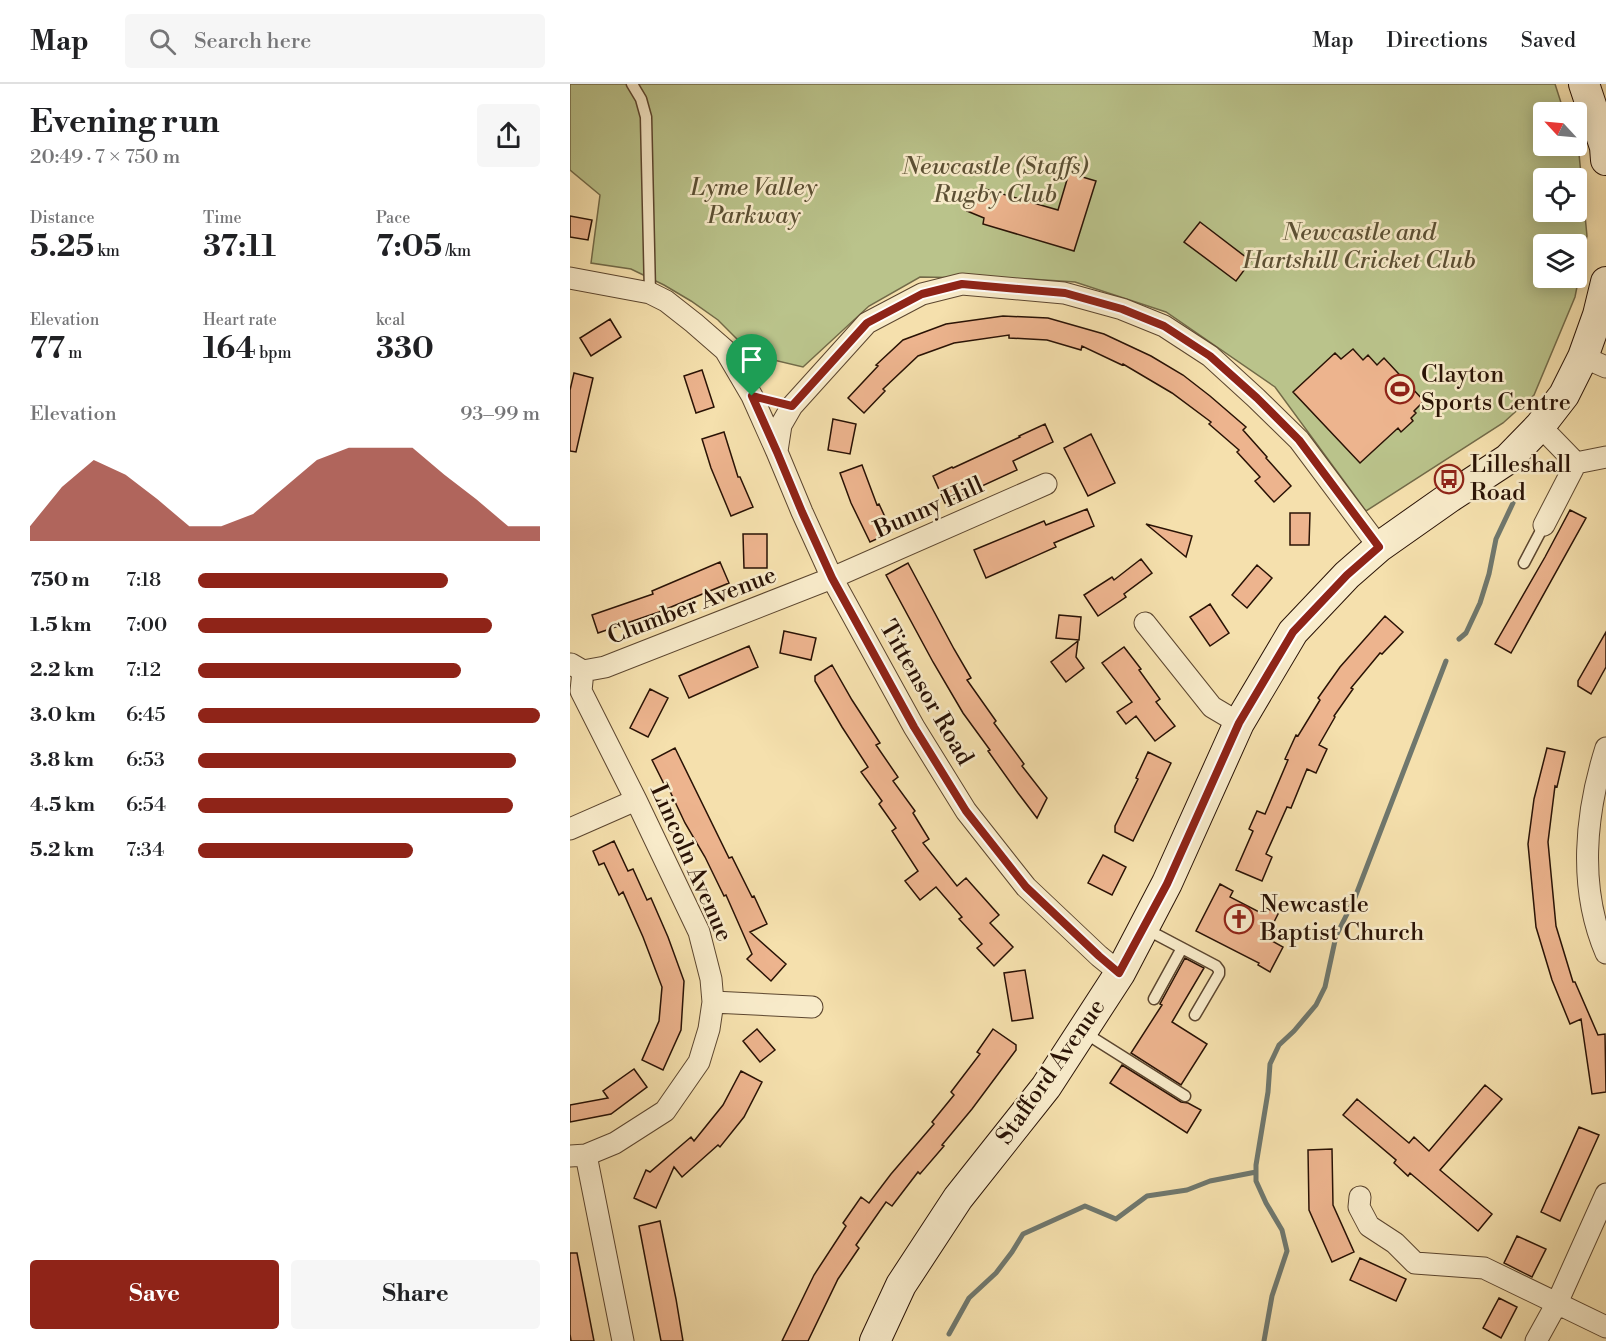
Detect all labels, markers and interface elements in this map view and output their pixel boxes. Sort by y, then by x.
search box [125,14,545,68]
text: Map [30,24,89,59]
icon: search [146,25,179,58]
text: Search here [194,28,311,55]
text: Map [1312,28,1354,54]
text: Directions [1387,28,1488,54]
text: Saved [1521,28,1576,54]
text: Evening run [30,102,219,143]
north arrow [1533,102,1587,156]
map controls [1533,102,1587,288]
button: share [477,104,540,167]
text: 20:49 · 7 × 750 m [30,145,180,170]
park label: Newcastle (Staffs) Rugby Club [901,152,1088,210]
button: locate [1533,168,1587,222]
park label: Lyme Valley Parkway [690,173,818,231]
text: Distance [30,208,95,228]
text: Time [203,208,242,228]
text: Pace [376,208,410,228]
park label: Newcastle and Hartshill Cricket Club [1241,218,1476,276]
text: 5.25 [30,228,94,266]
text: 37:11 [203,228,276,266]
text: 7:05 [376,228,442,266]
button: layers [1533,234,1587,288]
text: km [94,241,120,261]
text: /km [442,241,471,261]
text: Elevation [30,310,99,330]
text: Heart rate [203,310,277,330]
text: kcal [376,310,405,330]
text: 77 [30,330,65,368]
text: 164 [203,330,256,368]
text: 330 [376,330,434,368]
pin [726,334,777,396]
text: m [65,343,82,363]
text: bpm [256,343,292,363]
icon: arrive [735,343,768,376]
place label: Clayton Sports Centre [1421,360,1571,418]
sports icon: Clayton Sports Centre [1384,373,1416,405]
text: Elevation [30,402,117,427]
text: 93–99 m [460,402,540,427]
place label: Lilleshall Road [1470,450,1571,508]
bus stop icon: Lilleshall Road [1433,463,1465,495]
street label: Bunny Hill [869,471,989,546]
street label: Clumber Avenue [603,560,781,652]
text: 750 m [30,568,90,593]
text: 7:18 [126,568,161,593]
text: 1.5 km [30,613,91,638]
text: 7:00 [126,613,167,638]
street label: Tittensor Road [872,615,980,771]
text: 2.2 km [30,658,94,683]
text: 7:12 [126,658,161,683]
text: 3.0 km [30,703,96,728]
text: 6:45 [126,703,166,728]
text: 3.8 km [30,748,94,773]
text: 6:53 [126,748,165,773]
street label: Lincoln Avenue [643,780,739,946]
text: 4.5 km [30,793,95,818]
text: 6:54 [126,793,166,818]
text: 5.2 km [30,838,94,863]
text: 7:34 [126,838,164,863]
place label: Newcastle Baptist Church [1259,890,1424,948]
church icon: Newcastle Baptist Church [1223,903,1255,935]
street label: Stafford Avenue [990,993,1112,1151]
button: Save [30,1260,279,1329]
button: Share [291,1260,540,1329]

